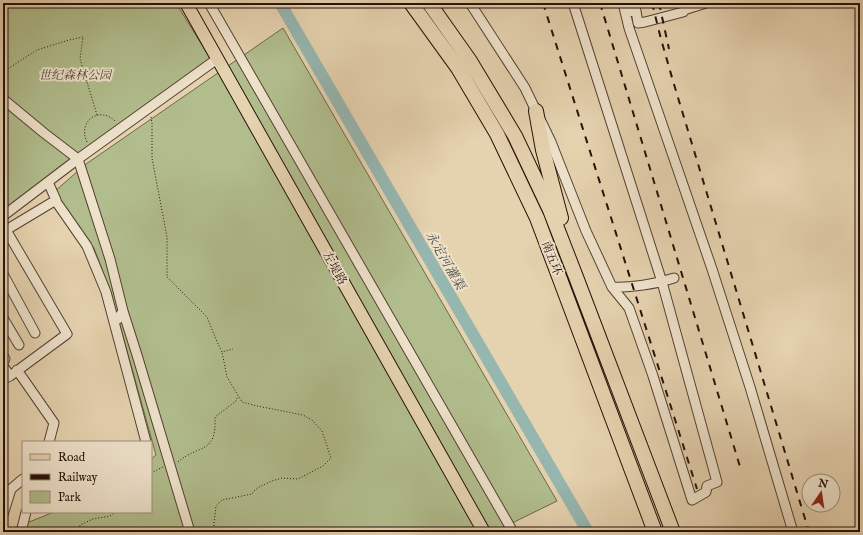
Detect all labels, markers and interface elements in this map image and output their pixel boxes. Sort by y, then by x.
park label: 世纪森林公园 [39,68,113,83]
water label: 永定河灌渠 [421,228,469,295]
street label: 南五环 [538,239,565,278]
street label: 左堤路 [319,249,350,288]
legend [22,441,152,513]
text: Road [58,450,86,465]
text: Railway [58,470,97,485]
north arrow [801,473,841,513]
text: N [816,476,830,492]
text: Park [58,490,81,505]

